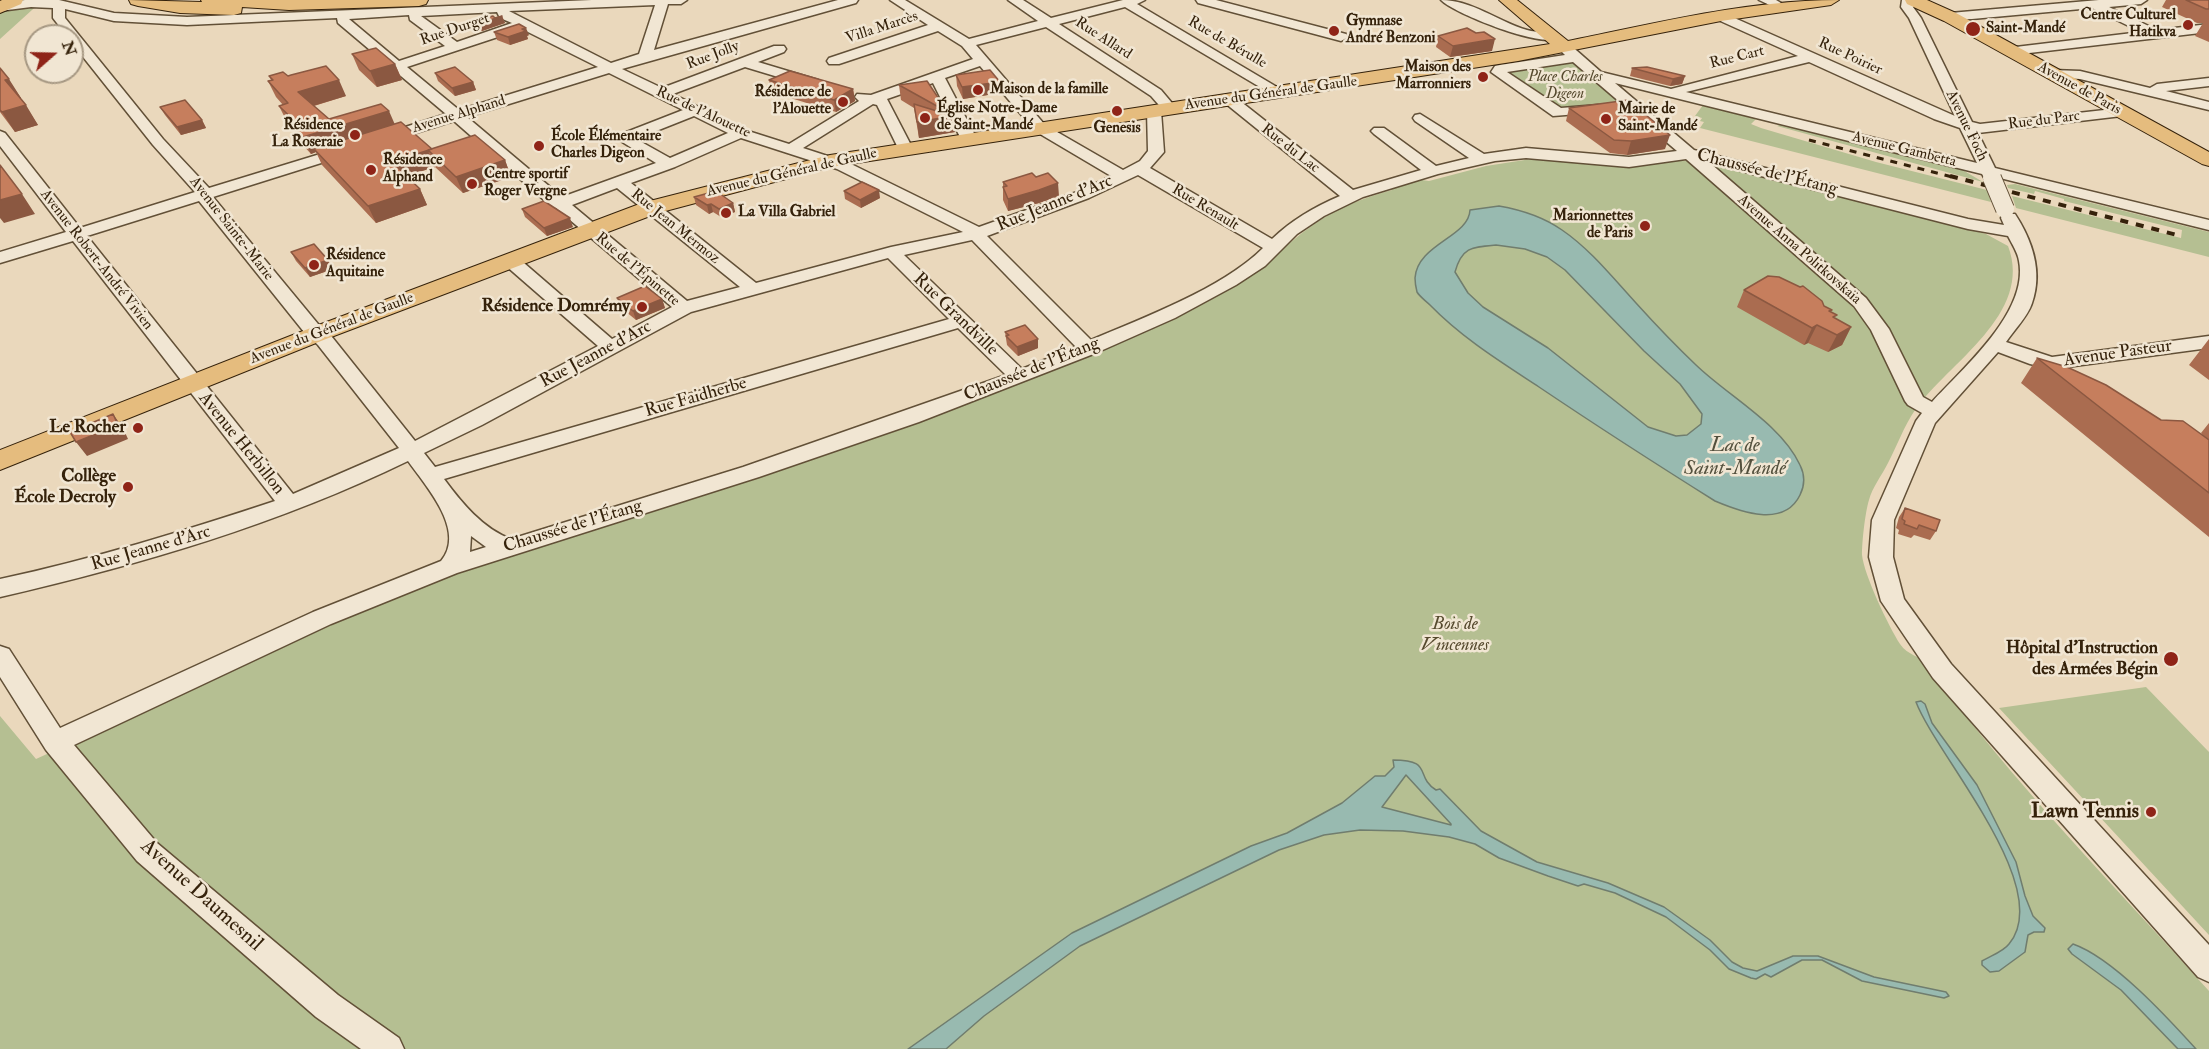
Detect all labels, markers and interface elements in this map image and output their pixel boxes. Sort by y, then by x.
place label: Centre Culturel Hatikva [2081,7,2176,42]
street label: Villa Marcès [843,8,921,48]
street label: Rue Durget [418,10,492,50]
street label: Rue de Bérulle [1184,13,1270,73]
place label: Gymnase André Benzoni [1346,13,1436,48]
street label: Rue Allard [1071,14,1135,64]
marker: Centre Culturel Hatikva [2181,18,2195,32]
marker: Saint-Mandé [1964,20,1982,38]
place label: Saint-Mandé [1986,20,2065,38]
north arrow [24,24,84,84]
marker: Gymnase André Benzoni [1327,24,1341,38]
street label: Rue Poirier [1815,34,1885,80]
text: N [57,38,81,59]
street label: Rue Jolly [684,38,742,74]
street label: Rue Cart [1708,43,1766,73]
place label: Maison des Marronniers [1396,59,1471,94]
street label: Avenue de Paris [2034,59,2124,119]
park label: Place Charles Digeon [1528,69,1602,104]
marker: Maison des Marronniers [1476,70,1490,84]
street label: Avenue du Général de Gaulle [1184,73,1358,115]
place label: Maison de la famille [990,81,1108,99]
street label: Rue de l'Alouette [653,83,753,143]
marker: Maison de la famille [971,83,985,97]
place label: Résidence de l'Alouette [755,84,831,119]
street label: Avenue Foch [1941,88,1991,164]
street label: Avenue Alphand [410,92,508,138]
marker: Résidence de l'Alouette [836,95,850,109]
place label: Église Notre-Dame de Saint-Mandé [937,100,1057,135]
place label: Mairie de Saint-Mandé [1618,101,1697,136]
marker: Genesis [1110,104,1124,118]
street label: Rue du Parc [2007,108,2081,134]
marker: Église Notre-Dame de Saint-Mandé [918,111,932,125]
marker: Mairie de Saint-Mandé [1599,112,1613,126]
place label: Résidence La Roseraie [272,117,343,152]
place label: Genesis [1093,120,1141,138]
street label: Rue du Lac [1257,121,1323,177]
marker: Résidence La Roseraie [348,128,362,142]
place label: École Élémentaire Charles Digeon [551,128,661,163]
street label: Avenue Gambetta [1850,128,1958,172]
marker: École Élémentaire Charles Digeon [532,139,546,153]
street label: Avenue du Général de Gaulle [705,145,879,201]
street label: Chaussée de l'Étang [1694,145,1840,201]
place label: Résidence Alphand [383,152,443,187]
marker: Résidence Alphand [364,163,378,177]
place label: Centre sportif Roger Vergne [484,166,568,201]
street label: Rue Jeanne d'Arc [994,171,1116,237]
street label: Avenue Sainte-Marie [185,174,277,284]
marker: Centre sportif Roger Vergne [465,177,479,191]
street label: Rue Renault [1168,181,1242,235]
street label: Avenue Robert-André Vivien [36,186,156,334]
street label: Rue Jean Mermoz [627,186,723,268]
street label: Avenue Anna Politkovskaïa [1733,191,1865,309]
place label: La Villa Gabriel [738,204,835,222]
marker: La Villa Gabriel [719,206,733,220]
place label: Marionnettes de Paris [1553,208,1633,243]
marker: Marionnettes de Paris [1638,219,1652,233]
street label: Rue de l'Épinette [591,230,683,310]
place label: Résidence Aquitaine [326,247,386,282]
marker: Résidence Aquitaine [307,258,321,272]
street label: Rue Grandville [908,269,1002,361]
street label: Avenue du Général de Gaulle [248,289,416,369]
place label: Résidence Domrémy [482,296,630,318]
marker: Résidence Domrémy [635,300,649,314]
street label: Rue Jeanne d'Arc [537,317,655,393]
street label: Chaussée de l'Étang [961,333,1103,407]
street label: Avenue Pasteur [2063,336,2173,372]
street label: Rue Faidherbe [643,373,749,423]
street label: Avenue Herbillon [193,389,289,499]
place label: Le Rocher [49,417,126,439]
marker: Le Rocher [131,421,145,435]
water label: Lac de Saint-Mandé [1684,435,1786,482]
place label: Collège École Decroly [14,466,116,508]
marker: Collège École Decroly [121,480,135,494]
street label: Chaussée de l'Étang [501,496,645,558]
street label: Rue Jeanne d'Arc [89,522,213,576]
park label: Bois de Vincennes [1421,614,1489,656]
place label: Hôpital d'Instruction des Armées Bégin [2006,638,2158,680]
marker: Hôpital d'Instruction des Armées Bégin [2162,650,2180,668]
place label: Lawn Tennis [2031,799,2139,825]
marker: Lawn Tennis [2144,805,2158,819]
street label: Avenue Daumesnil [135,835,267,957]

